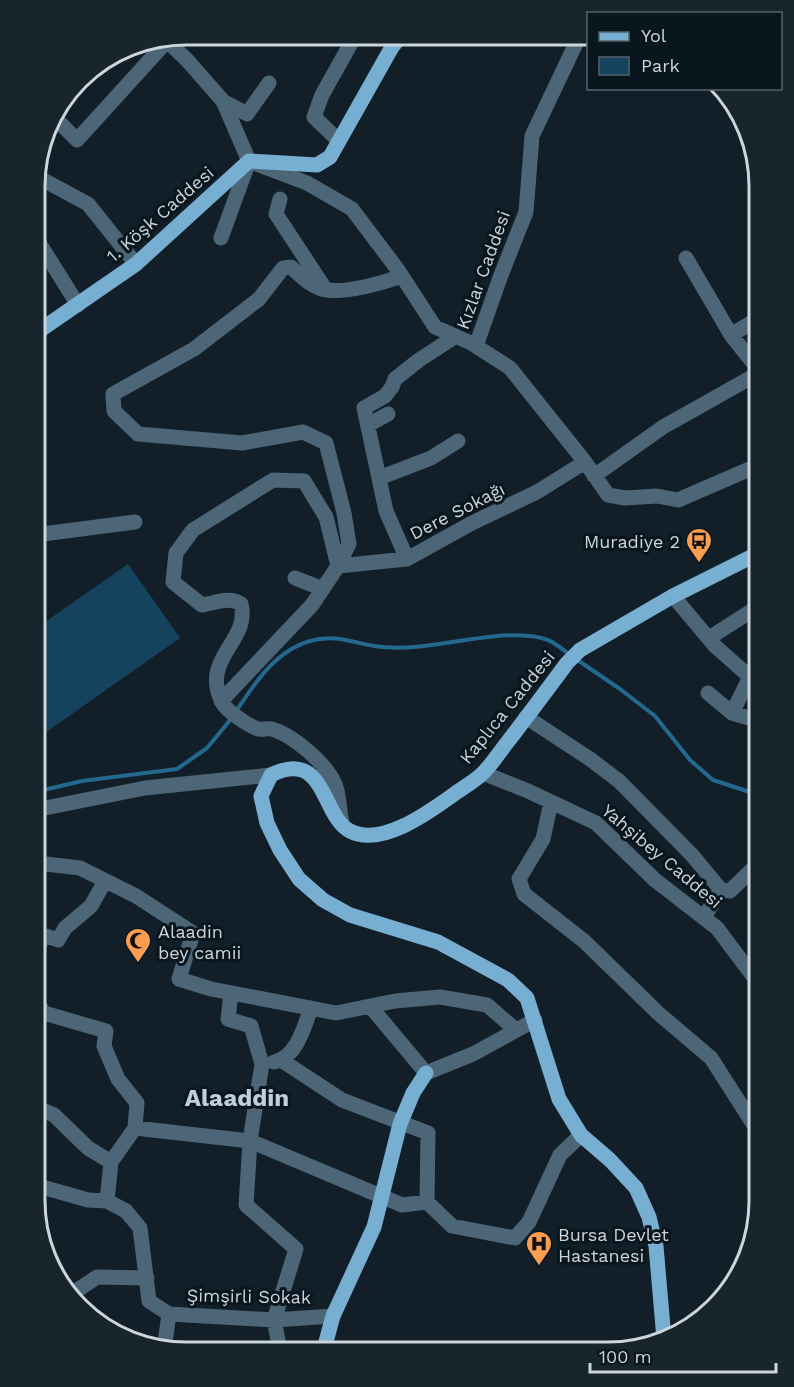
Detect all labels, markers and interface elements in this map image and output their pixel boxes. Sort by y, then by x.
legend [587,12,782,90]
text: Yol [641,25,667,46]
text: Park [641,55,680,76]
street label: 1. Köşk Caddesi [102,162,218,266]
street label: Kızlar Caddesi [452,208,514,332]
street label: Dere Sokağı [406,478,508,544]
bus stop icon: Muradiye 2 [684,526,714,564]
place label: Muradiye 2 [584,531,680,552]
street label: Kaplıca Caddesi [455,646,559,768]
street label: Yahşibey Caddesi [598,800,726,912]
place label: Alaadin bey camii [158,921,241,963]
mosque icon: Alaadin bey camii [123,926,153,964]
district label: Alaaddin [185,1084,289,1112]
place label: Bursa Devlet Hastanesi [558,1224,669,1266]
hospital icon: Bursa Devlet Hastanesi [524,1229,554,1267]
street label: Şimşirli Sokak [187,1284,311,1308]
scale bar [590,1336,776,1374]
text: 100 m [599,1346,652,1367]

